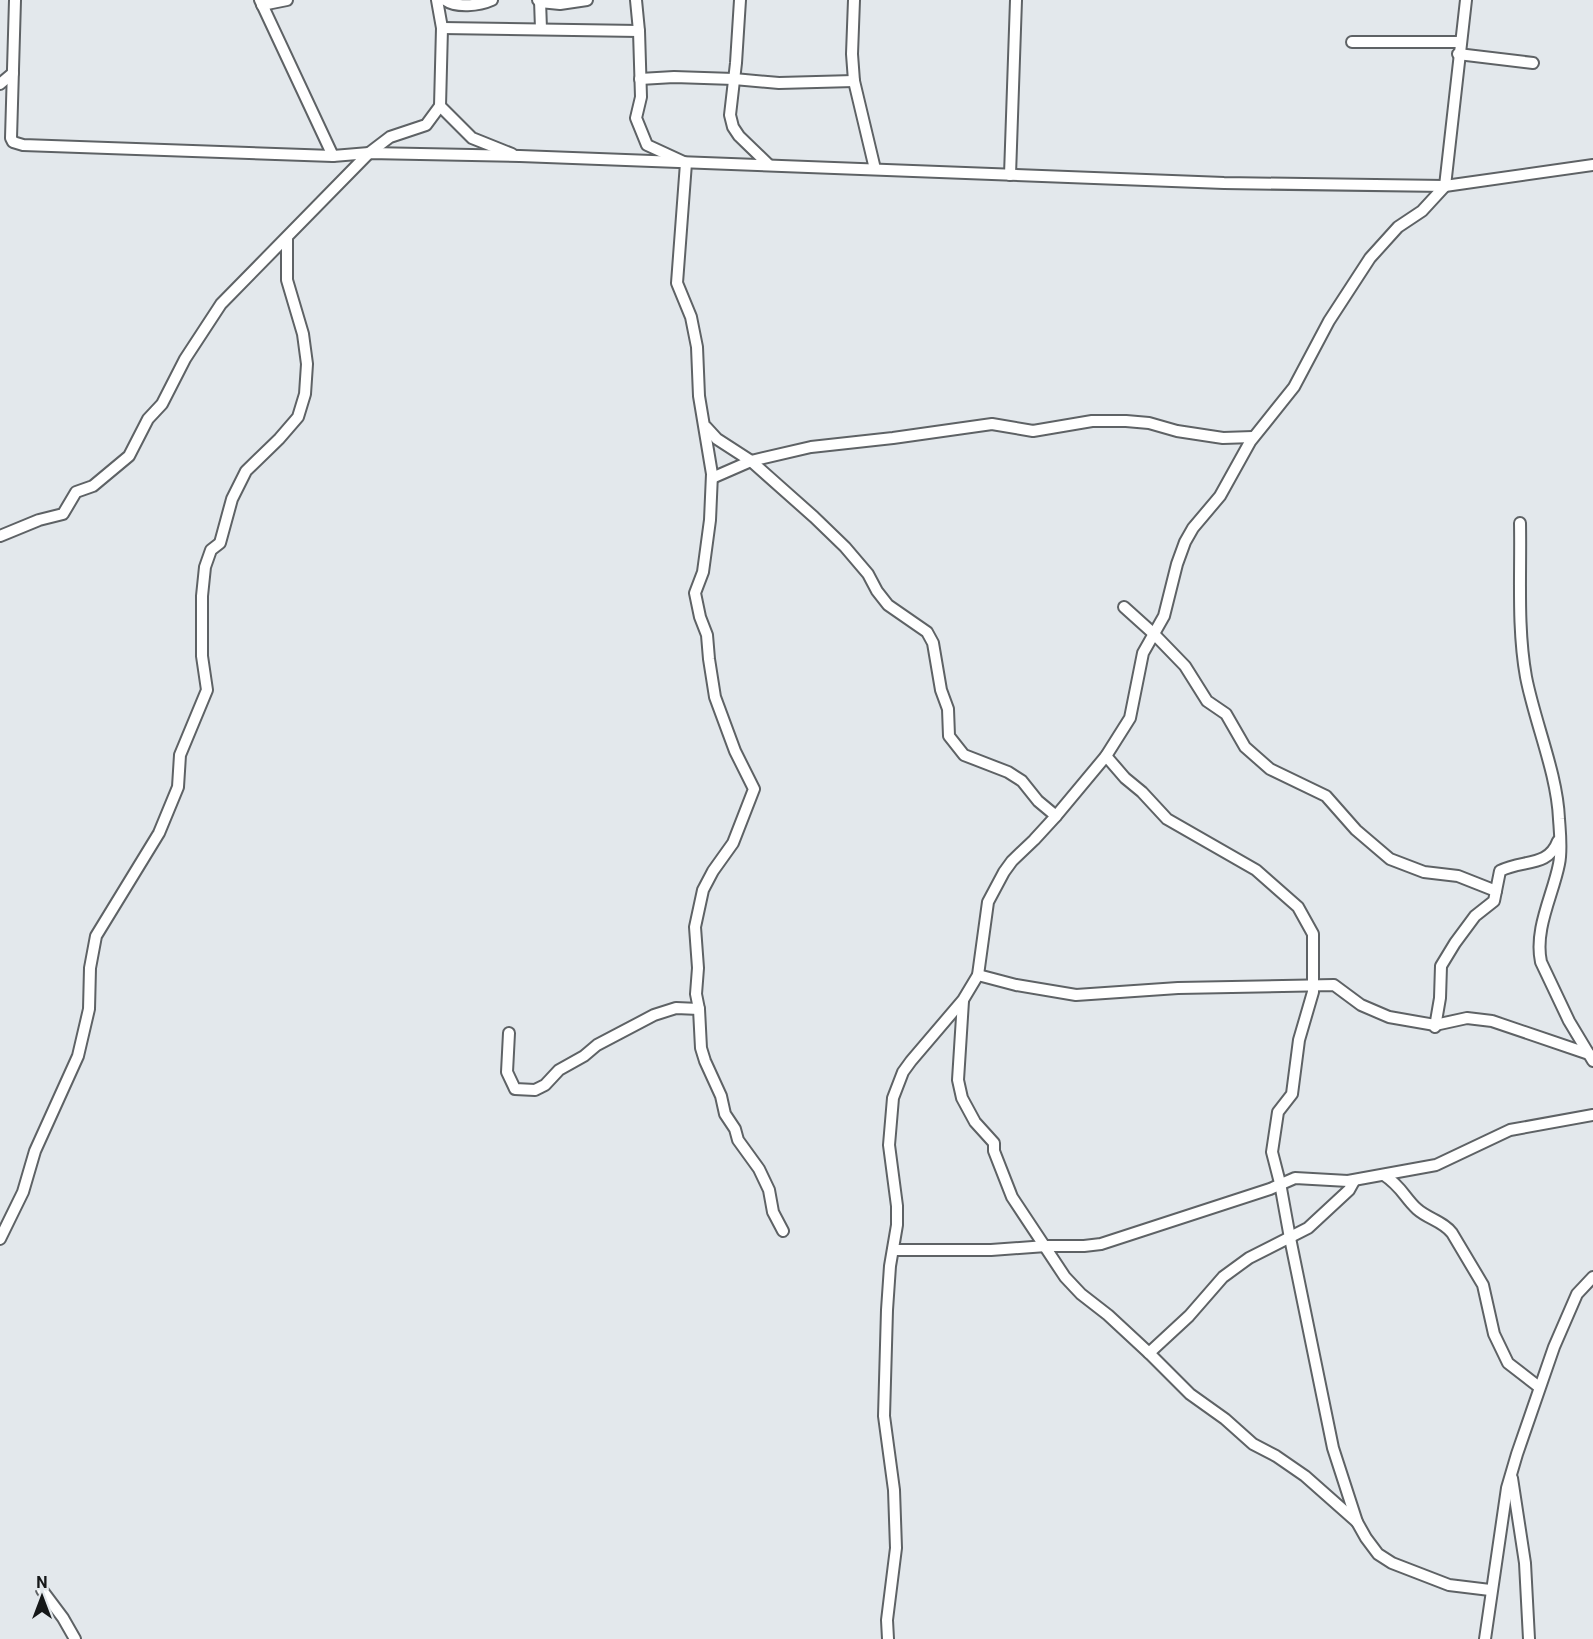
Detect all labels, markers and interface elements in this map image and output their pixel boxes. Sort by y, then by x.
north arrow [12,1567,72,1627]
text: N [36,1573,48,1592]

